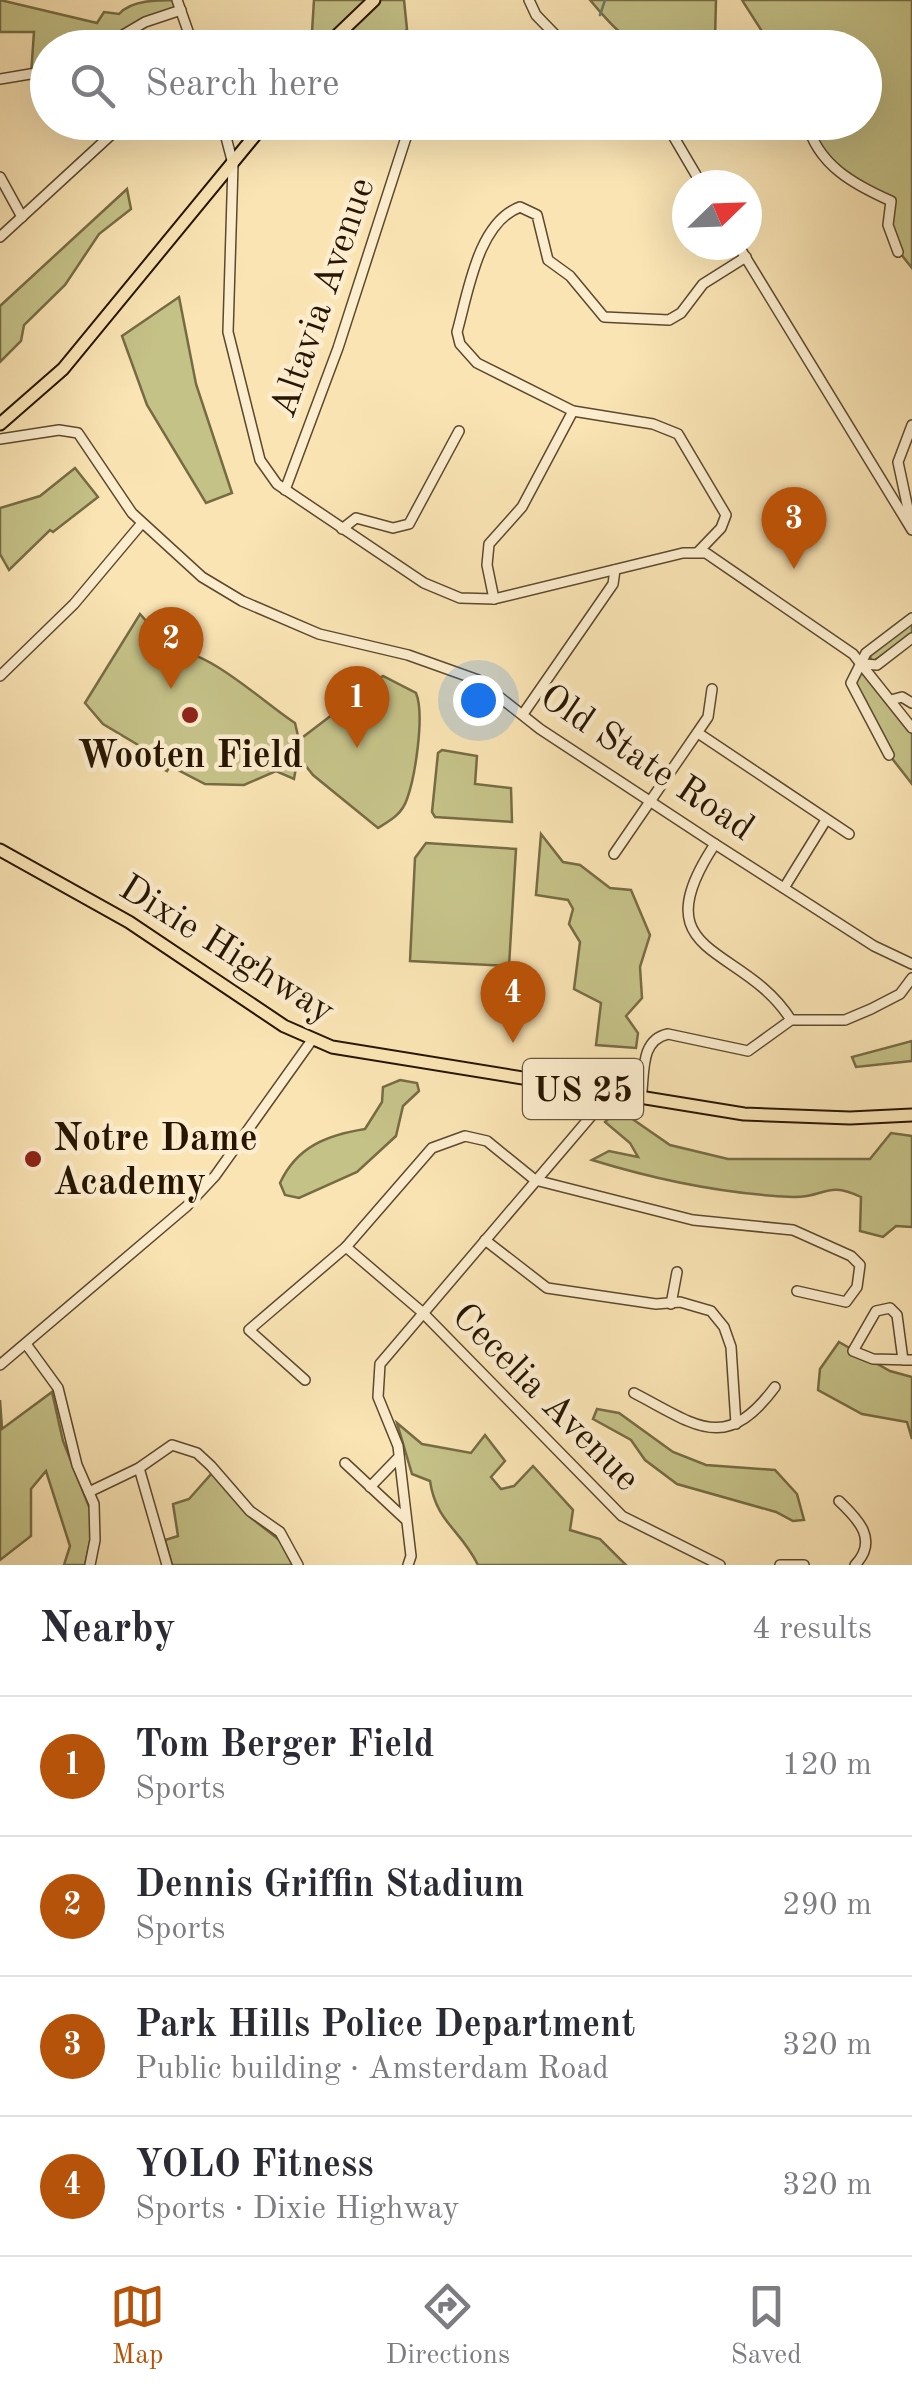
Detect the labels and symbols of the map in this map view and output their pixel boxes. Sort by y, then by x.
north arrow [672,170,762,260]
street label: Altavia Avenue [265,173,383,423]
pin: 3 [762,486,826,569]
pin: 2 [138,606,204,689]
pin: 1 [324,666,390,748]
your location [453,675,504,726]
street label: Old State Road [532,678,760,849]
marker: Wooten Field [179,704,201,726]
place label: Wooten Field [77,738,303,776]
street label: Dixie Highway [112,869,341,1032]
pin: 4 [480,960,546,1043]
road number: US 25 [523,1059,643,1119]
place label: Notre Dame Academy [53,1121,258,1203]
marker: Notre Dame Academy [22,1148,44,1170]
street label: Cecelia Avenue [444,1297,646,1499]

